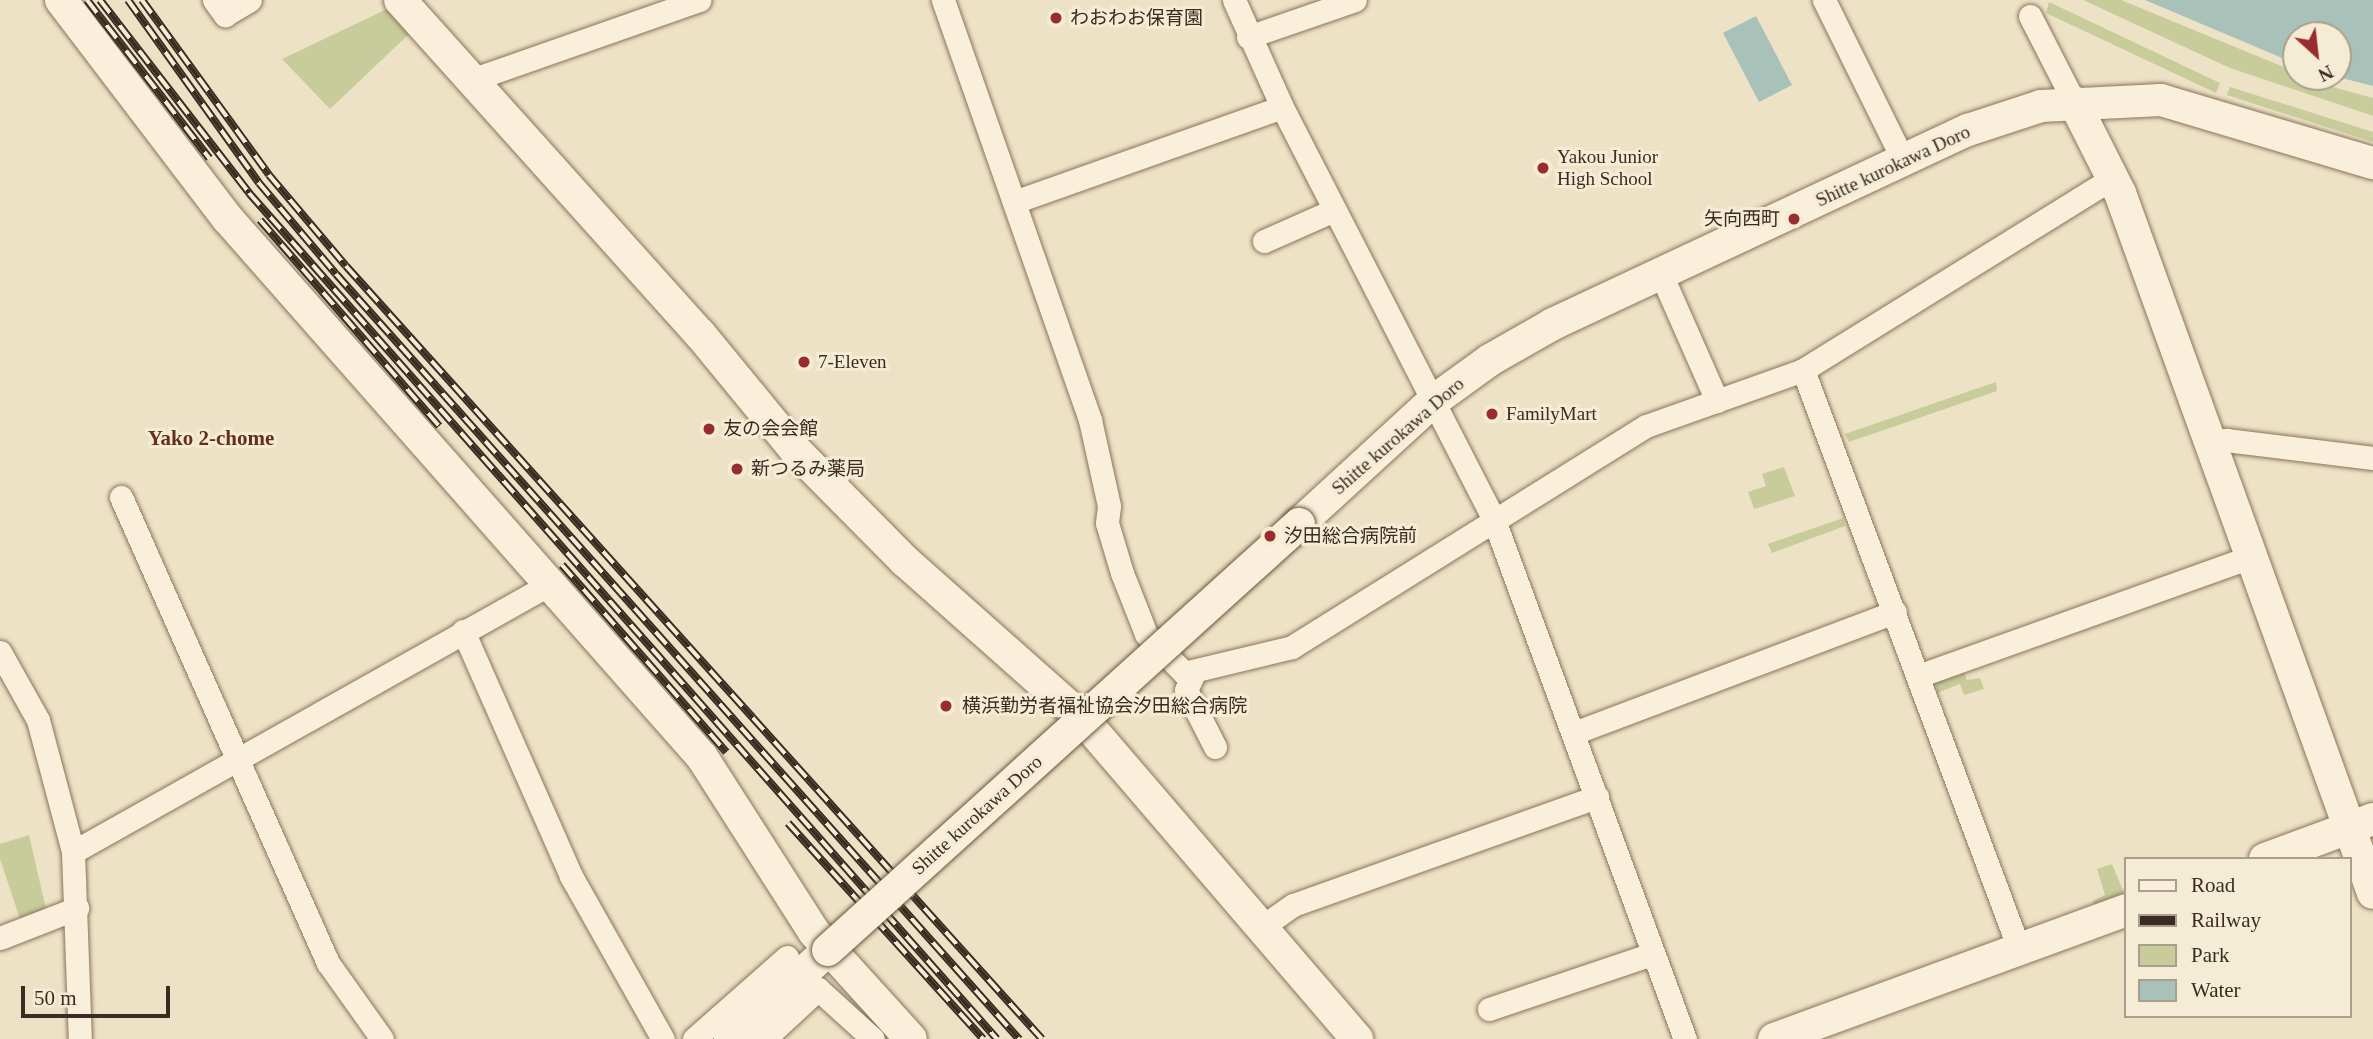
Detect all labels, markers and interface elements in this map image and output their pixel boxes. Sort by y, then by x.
place label: わおわお保育園 [1070,7,1203,29]
marker: わおわお保育園 [1048,10,1064,26]
north arrow [2282,21,2352,91]
text: N [2315,61,2337,86]
street label: Shitte kurokawa Doro [1812,120,1974,212]
place label: Yakou Junior High School [1557,146,1658,190]
marker: Yakou Junior High School [1535,160,1551,176]
place label: 矢向西町 [1704,208,1780,230]
marker: 矢向西町 [1786,211,1802,227]
place label: 7-Eleven [818,351,887,373]
marker: 7-Eleven [796,354,812,370]
street label: Shitte kurokawa Doro [1327,372,1469,500]
place label: FamilyMart [1506,403,1597,425]
marker: FamilyMart [1484,406,1500,422]
place label: 友の会会館 [723,418,818,440]
marker: 友の会会館 [701,421,717,437]
district label: Yako 2-chome [148,425,274,451]
place label: 新つるみ薬局 [751,458,865,480]
marker: 新つるみ薬局 [729,461,745,477]
place label: 汐田総合病院前 [1284,525,1417,547]
marker: 汐田総合病院前 [1262,528,1278,544]
place label: 横浜勤労者福祉協会汐田総合病院 [962,695,1247,717]
marker: 横浜勤労者福祉協会汐田総合病院 [936,696,956,716]
street label: Shitte kurokawa Doro [907,750,1047,880]
legend [2124,857,2352,1018]
text: Road [2191,873,2235,897]
text: Railway [2191,908,2261,932]
text: Park [2191,943,2230,967]
scale bar [24,972,173,1016]
text: Water [2191,978,2241,1002]
text: 50 m [34,986,77,1010]

